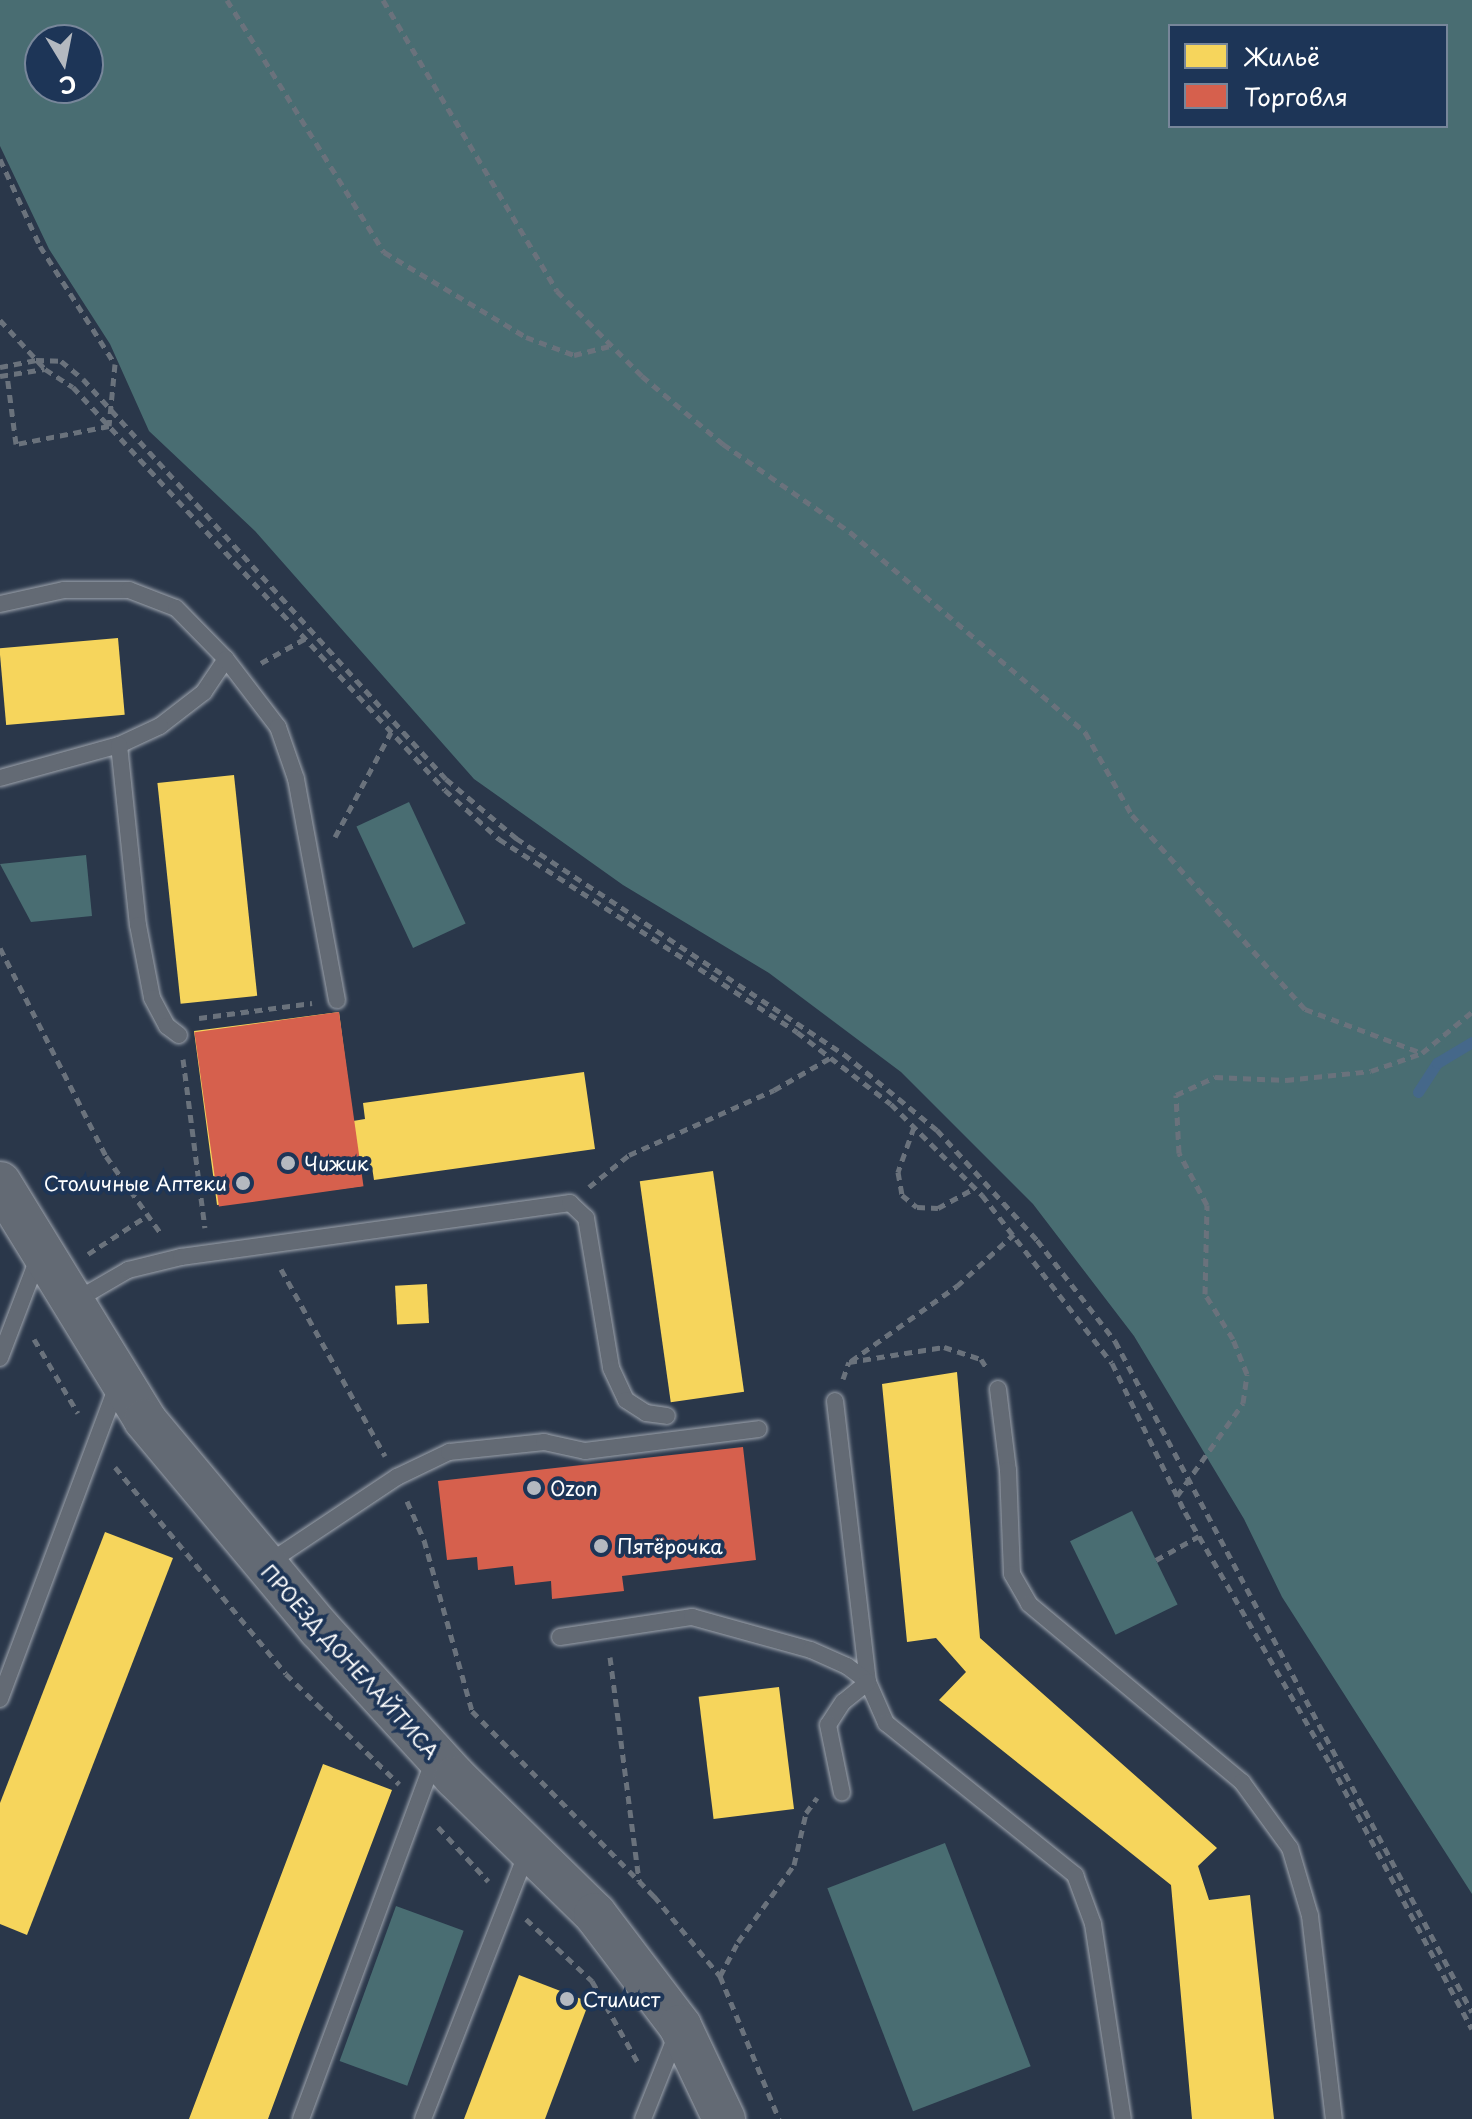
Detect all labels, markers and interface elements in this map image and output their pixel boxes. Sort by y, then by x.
north arrow [24,24,104,104]
legend [1168,24,1448,128]
text: Жильё [1244,38,1320,74]
text: С [57,68,79,104]
text: Торговля [1244,78,1348,114]
place label: Чижик [304,1151,369,1175]
marker: Чижик [279,1154,297,1172]
place label: Столичные Аптеки [42,1171,227,1195]
marker: Столичные Аптеки [234,1174,252,1192]
place label: Ozon [550,1476,598,1500]
marker: Ozon [525,1479,543,1497]
place label: Пятёрочка [617,1534,723,1558]
marker: Пятёрочка [592,1537,610,1555]
street label: ПРОЕЗД ДОНЕЛАЙТИСА [256,1559,444,1765]
place label: Стилист [583,1987,660,2011]
marker: Стилист [558,1990,576,2008]

